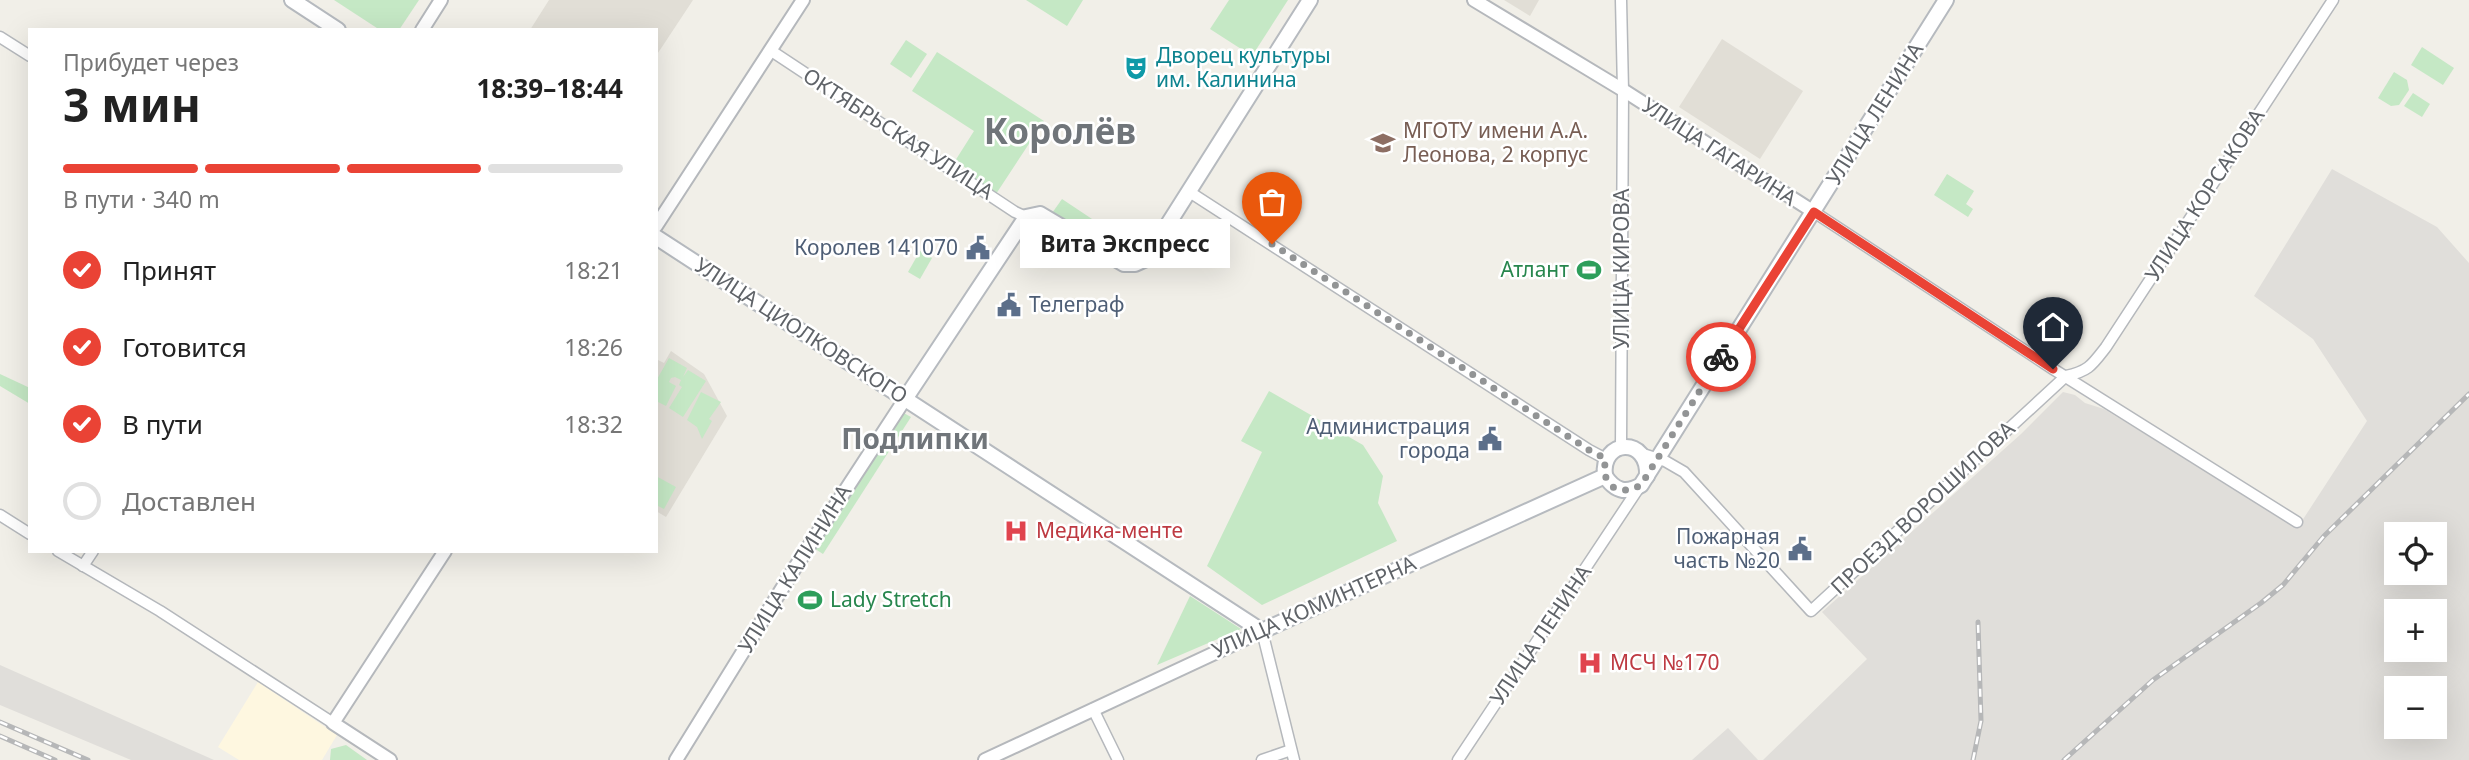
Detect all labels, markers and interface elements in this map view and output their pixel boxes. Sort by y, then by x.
street label: УЛИЦА ЛЕНИНА [1819,37,1929,190]
place label: Дворец культуры им. Калинина [1156,41,1331,93]
text: Прибудет через [63,46,239,78]
theatre icon: Дворец культуры им. Калинина [1122,54,1150,82]
street label: ОКТЯБРЬСКАЯ УЛИЦА [798,61,1000,206]
text: 18:39–18:44 [476,70,623,106]
text: 3 мин [63,73,201,135]
street label: УЛИЦА ГАГАРИНА [1637,91,1803,212]
street label: УЛИЦА КОРСАКОВА [2138,102,2271,286]
district label: Королёв [984,107,1136,154]
place label: МГОТУ имени А.А. Леонова, 2 корпус [1403,116,1588,168]
school or university icon: МГОТУ имени А.А. Леонова, 2 корпус [1369,129,1397,157]
pin [1242,172,1302,244]
text: В пути · 340 m [63,183,220,215]
icon: bag [1253,183,1291,221]
street label: УЛИЦА КИРОВА [1607,188,1635,349]
callout: Вита Экспресс [1020,219,1230,268]
text: Вита Экспресс [1040,227,1210,259]
place label: Королев 141070 [794,233,958,261]
public building icon: Королев 141070 [964,234,992,262]
icon: check [63,251,101,289]
street label: УЛИЦА ЦИОЛКОВСКОГО [690,251,913,410]
text: Принят [122,252,216,288]
text: 18:21 [564,254,623,286]
place label: Атлант [1500,255,1569,283]
sports icon: Атлант [1575,256,1603,284]
place label: Телеграф [1029,290,1124,318]
public building icon: Телеграф [995,291,1023,319]
pin [2023,297,2083,369]
icon: home [2034,308,2072,346]
courier [1686,322,1756,392]
icon: check [63,328,101,366]
text: Готовится [122,329,247,365]
text: 18:26 [564,331,623,363]
icon: bike [1702,338,1740,376]
icon: check [63,405,101,443]
text: В пути [122,406,203,442]
text: 18:32 [564,408,623,440]
place label: Администрация города [1306,412,1470,464]
street label: ПРОЕЗД ВОРОШИЛОВА [1824,414,2021,600]
district label: Подлипки [841,419,989,457]
public building icon: Администрация города [1476,425,1504,453]
street label: УЛИЦА КАЛИНИНА [731,478,858,658]
text: Доставлен [122,483,256,519]
place label: Медика-менте [1036,516,1183,544]
hospital icon: Медика-менте [1002,517,1030,545]
place label: Пожарная часть №20 [1673,522,1780,574]
map controls [2384,522,2447,739]
button: locate [2384,522,2447,585]
public building icon: Пожарная часть №20 [1786,535,1814,563]
street label: УЛИЦА КОМИНТЕРНА [1207,548,1420,664]
street label: УЛИЦА ЛЕНИНА [1483,559,1598,710]
place label: Lady Stretch [830,585,952,613]
sports icon: Lady Stretch [796,586,824,614]
button: + [2384,599,2447,662]
place label: МСЧ №170 [1610,648,1720,676]
hospital icon: МСЧ №170 [1576,649,1604,677]
button: − [2384,676,2447,739]

